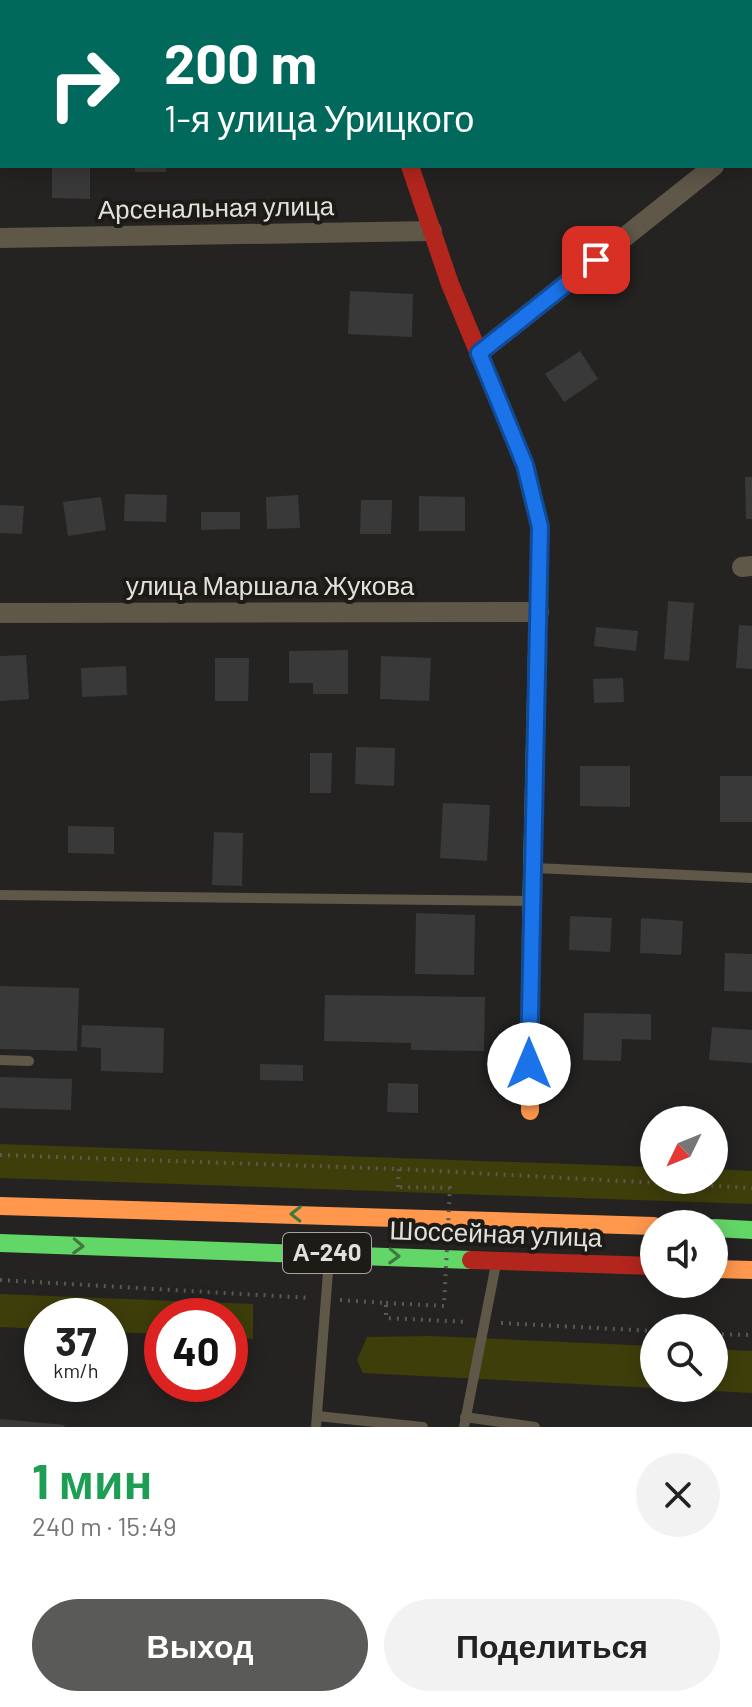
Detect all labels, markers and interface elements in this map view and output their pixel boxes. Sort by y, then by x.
text: 200 m [164,28,317,95]
icon: right [32,32,136,136]
text: 1-я улица Урицкого [164,96,474,139]
street label: Арсенальная улица [98,189,335,224]
pin [562,226,630,294]
icon: arrive [574,238,618,282]
street label: улица Маршала Жукова [126,569,415,600]
position arrow [487,1022,571,1106]
north arrow [640,1106,728,1194]
map controls [640,1106,728,1402]
one-way arrow [289,1205,302,1222]
button: sound [640,1210,728,1298]
street label: Шоссейная улица [389,1213,603,1252]
road number: А-240 [283,1233,371,1273]
one-way arrow [72,1237,85,1254]
one-way arrow [388,1247,401,1264]
speed limit sign: 40 [144,1298,248,1402]
button: search [640,1314,728,1402]
text: 37 [55,1316,97,1364]
text: km/h [53,1358,99,1382]
text: 1 мин [32,1451,153,1509]
button: close [636,1453,720,1537]
text: 240 m · 15:49 [32,1510,177,1541]
button: Выход [32,1599,368,1691]
button: Поделиться [384,1599,720,1691]

